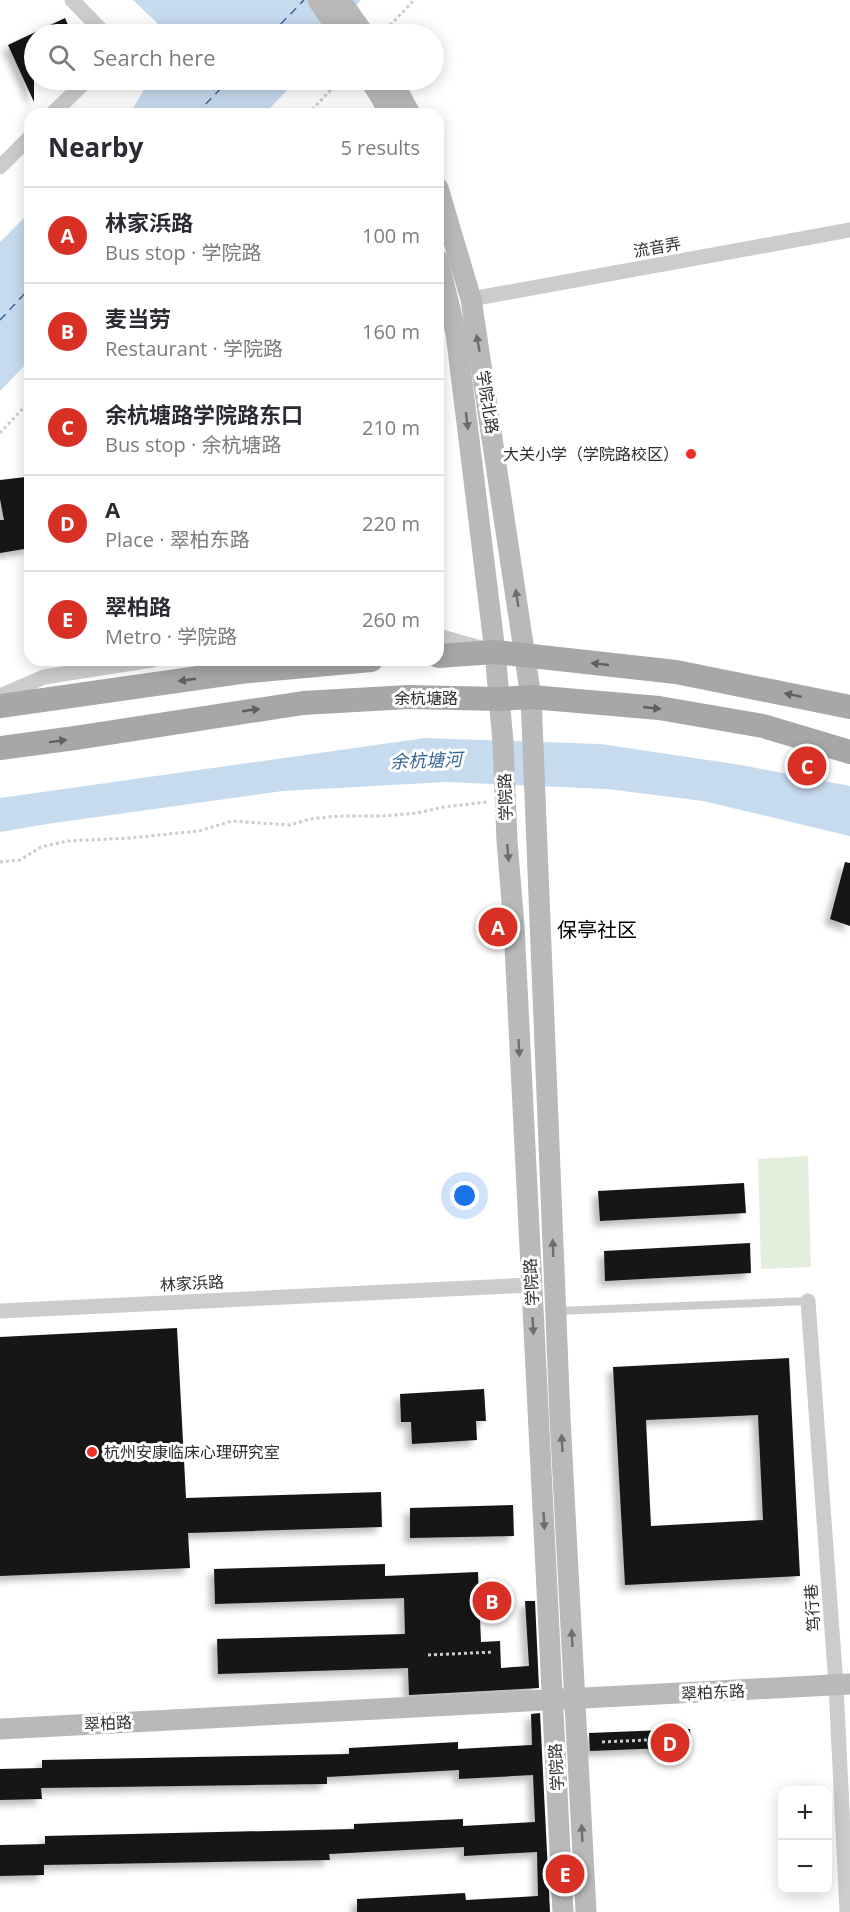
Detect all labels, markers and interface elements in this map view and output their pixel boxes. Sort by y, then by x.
search box [24,24,444,90]
icon: search [45,41,78,74]
text: Search here [93,42,216,72]
text: Nearby [48,129,143,165]
text: 5 results [340,134,420,161]
text: 林家浜路 [105,207,193,237]
text: A [61,222,74,249]
text: 100 m [362,222,420,249]
street label: 流音弄 [631,232,683,262]
text: Bus stop · 学院路 [105,239,261,266]
text: 麦当劳 [105,303,171,333]
text: B [61,318,74,345]
text: 160 m [362,318,420,345]
one-way arrow [474,333,483,352]
text: Restaurant · 学院路 [105,335,283,362]
street label: 学院北路 [472,369,504,435]
text: 余杭塘路学院路东口 [105,399,303,429]
one-way arrow [462,411,471,430]
text: C [61,414,74,441]
text: 210 m [362,414,420,441]
text: Bus stop · 余杭塘路 [105,431,281,458]
place label: 大关小学（学院路校区） [503,443,679,465]
marker: 大关小学（学院路校区） [684,447,698,461]
text: A [105,494,120,524]
text: D [60,510,75,537]
text: 220 m [362,510,420,537]
text: Place · 翠柏东路 [105,526,250,553]
one-way arrow [513,588,522,607]
text: 翠柏路 [105,591,171,621]
text: E [62,606,73,633]
text: 260 m [362,606,420,633]
text: Metro · 学院路 [105,623,237,650]
one-way arrow [591,659,610,668]
one-way arrow [178,675,197,684]
street label: 余杭塘路 [394,687,458,709]
one-way arrow [784,689,802,699]
one-way arrow [643,703,662,712]
one-way arrow [241,706,260,715]
one-way arrow [49,736,68,745]
pin: C [788,744,826,789]
water label: 余杭塘河 [390,747,465,773]
street label: 学院路 [493,773,517,821]
one-way arrow [503,844,512,863]
pin: A [478,904,518,950]
district label: 保亭社区 [557,916,637,943]
one-way arrow [515,1038,524,1057]
your location [450,1181,479,1210]
one-way arrow [548,1239,558,1258]
street label: 学院路 [519,1257,543,1307]
street label: 林家浜路 [159,1270,225,1296]
one-way arrow [528,1317,537,1336]
one-way arrow [557,1434,566,1453]
place label: 杭州安康临床心理研究室 [104,1441,280,1463]
marker: 杭州安康临床心理研究室 [85,1445,99,1459]
one-way arrow [539,1512,548,1531]
pin: B [472,1578,512,1624]
street label: 笃行巷 [799,1583,825,1633]
one-way arrow [568,1628,577,1647]
street label: 翠柏东路 [680,1679,746,1705]
street label: 翠柏路 [83,1711,133,1735]
pin: D [650,1720,690,1766]
street label: 学院路 [544,1742,568,1792]
map controls [778,1786,832,1894]
button: + [778,1786,832,1840]
one-way arrow [578,1823,587,1842]
button: − [778,1840,832,1894]
pin: E [546,1852,584,1896]

